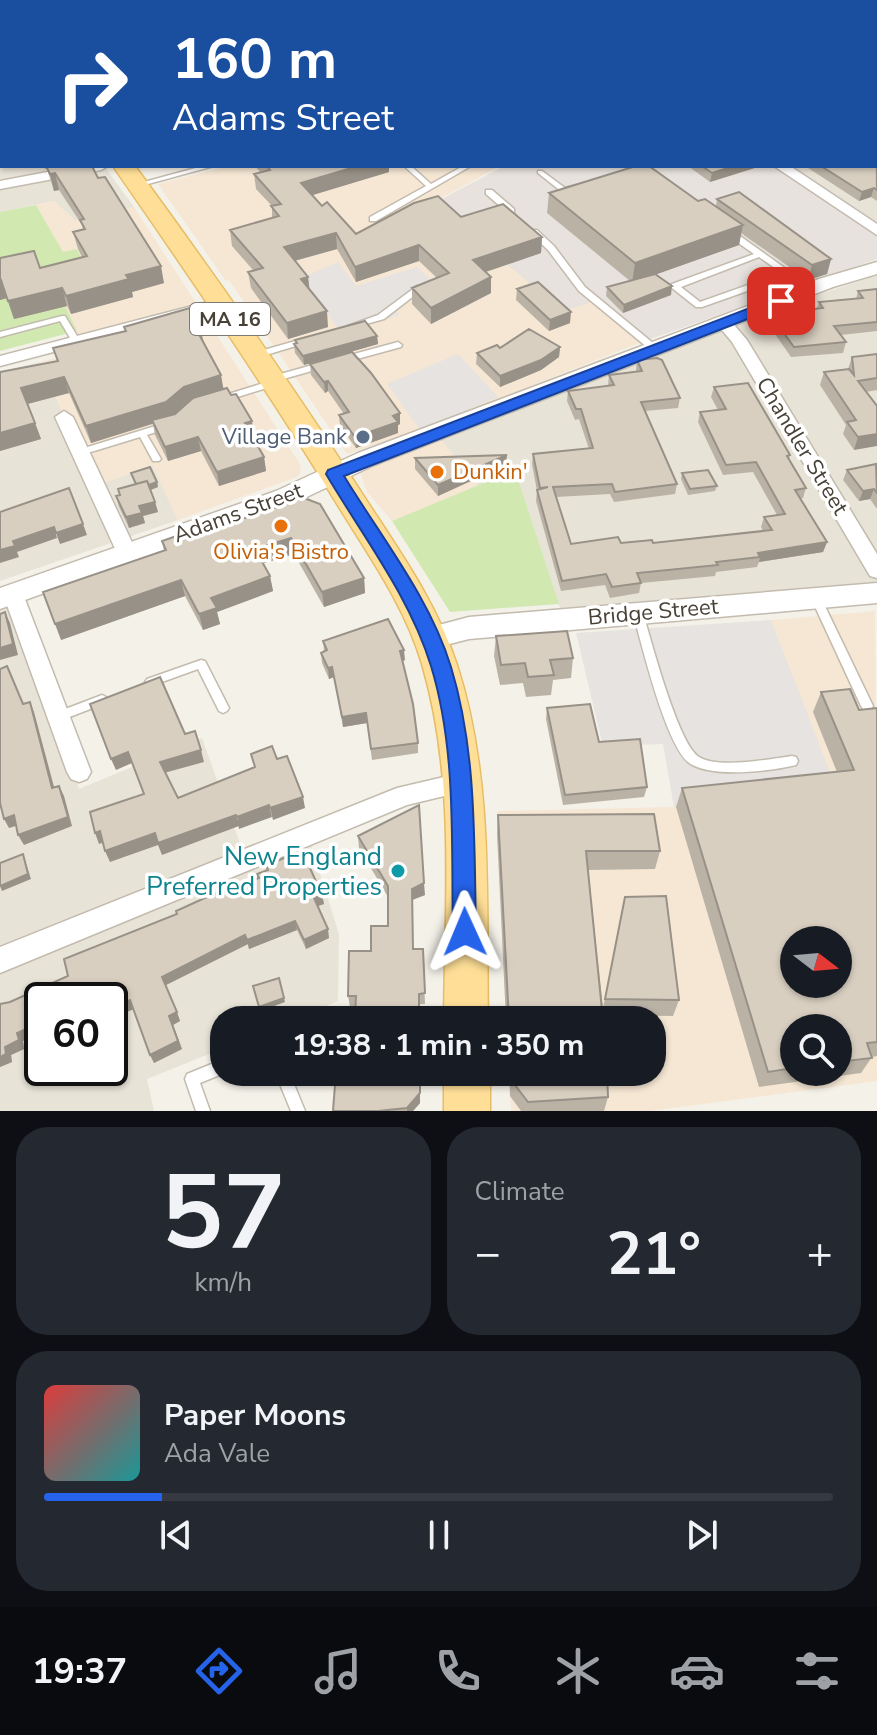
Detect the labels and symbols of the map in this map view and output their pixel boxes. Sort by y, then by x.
pin [747,267,815,335]
road number: MA 16 [190,303,270,335]
street label: Chandler Street [749,371,855,521]
place label: Village Bank [221,422,348,452]
marker: Village Bank [354,428,372,446]
place label: Dunkin' [453,457,528,487]
marker: Dunkin' [428,463,446,481]
street label: Adams Street [169,476,307,550]
marker: Olivia's Bistro [272,517,290,535]
place label: Olivia's Bistro [213,537,349,567]
street label: Bridge Street [586,591,720,633]
place label: New England Preferred Properties [146,839,382,904]
marker: New England Preferred Properties [389,862,407,880]
position arrow [423,890,507,974]
north arrow [780,926,852,998]
speed limit sign: 60 [24,982,128,1086]

